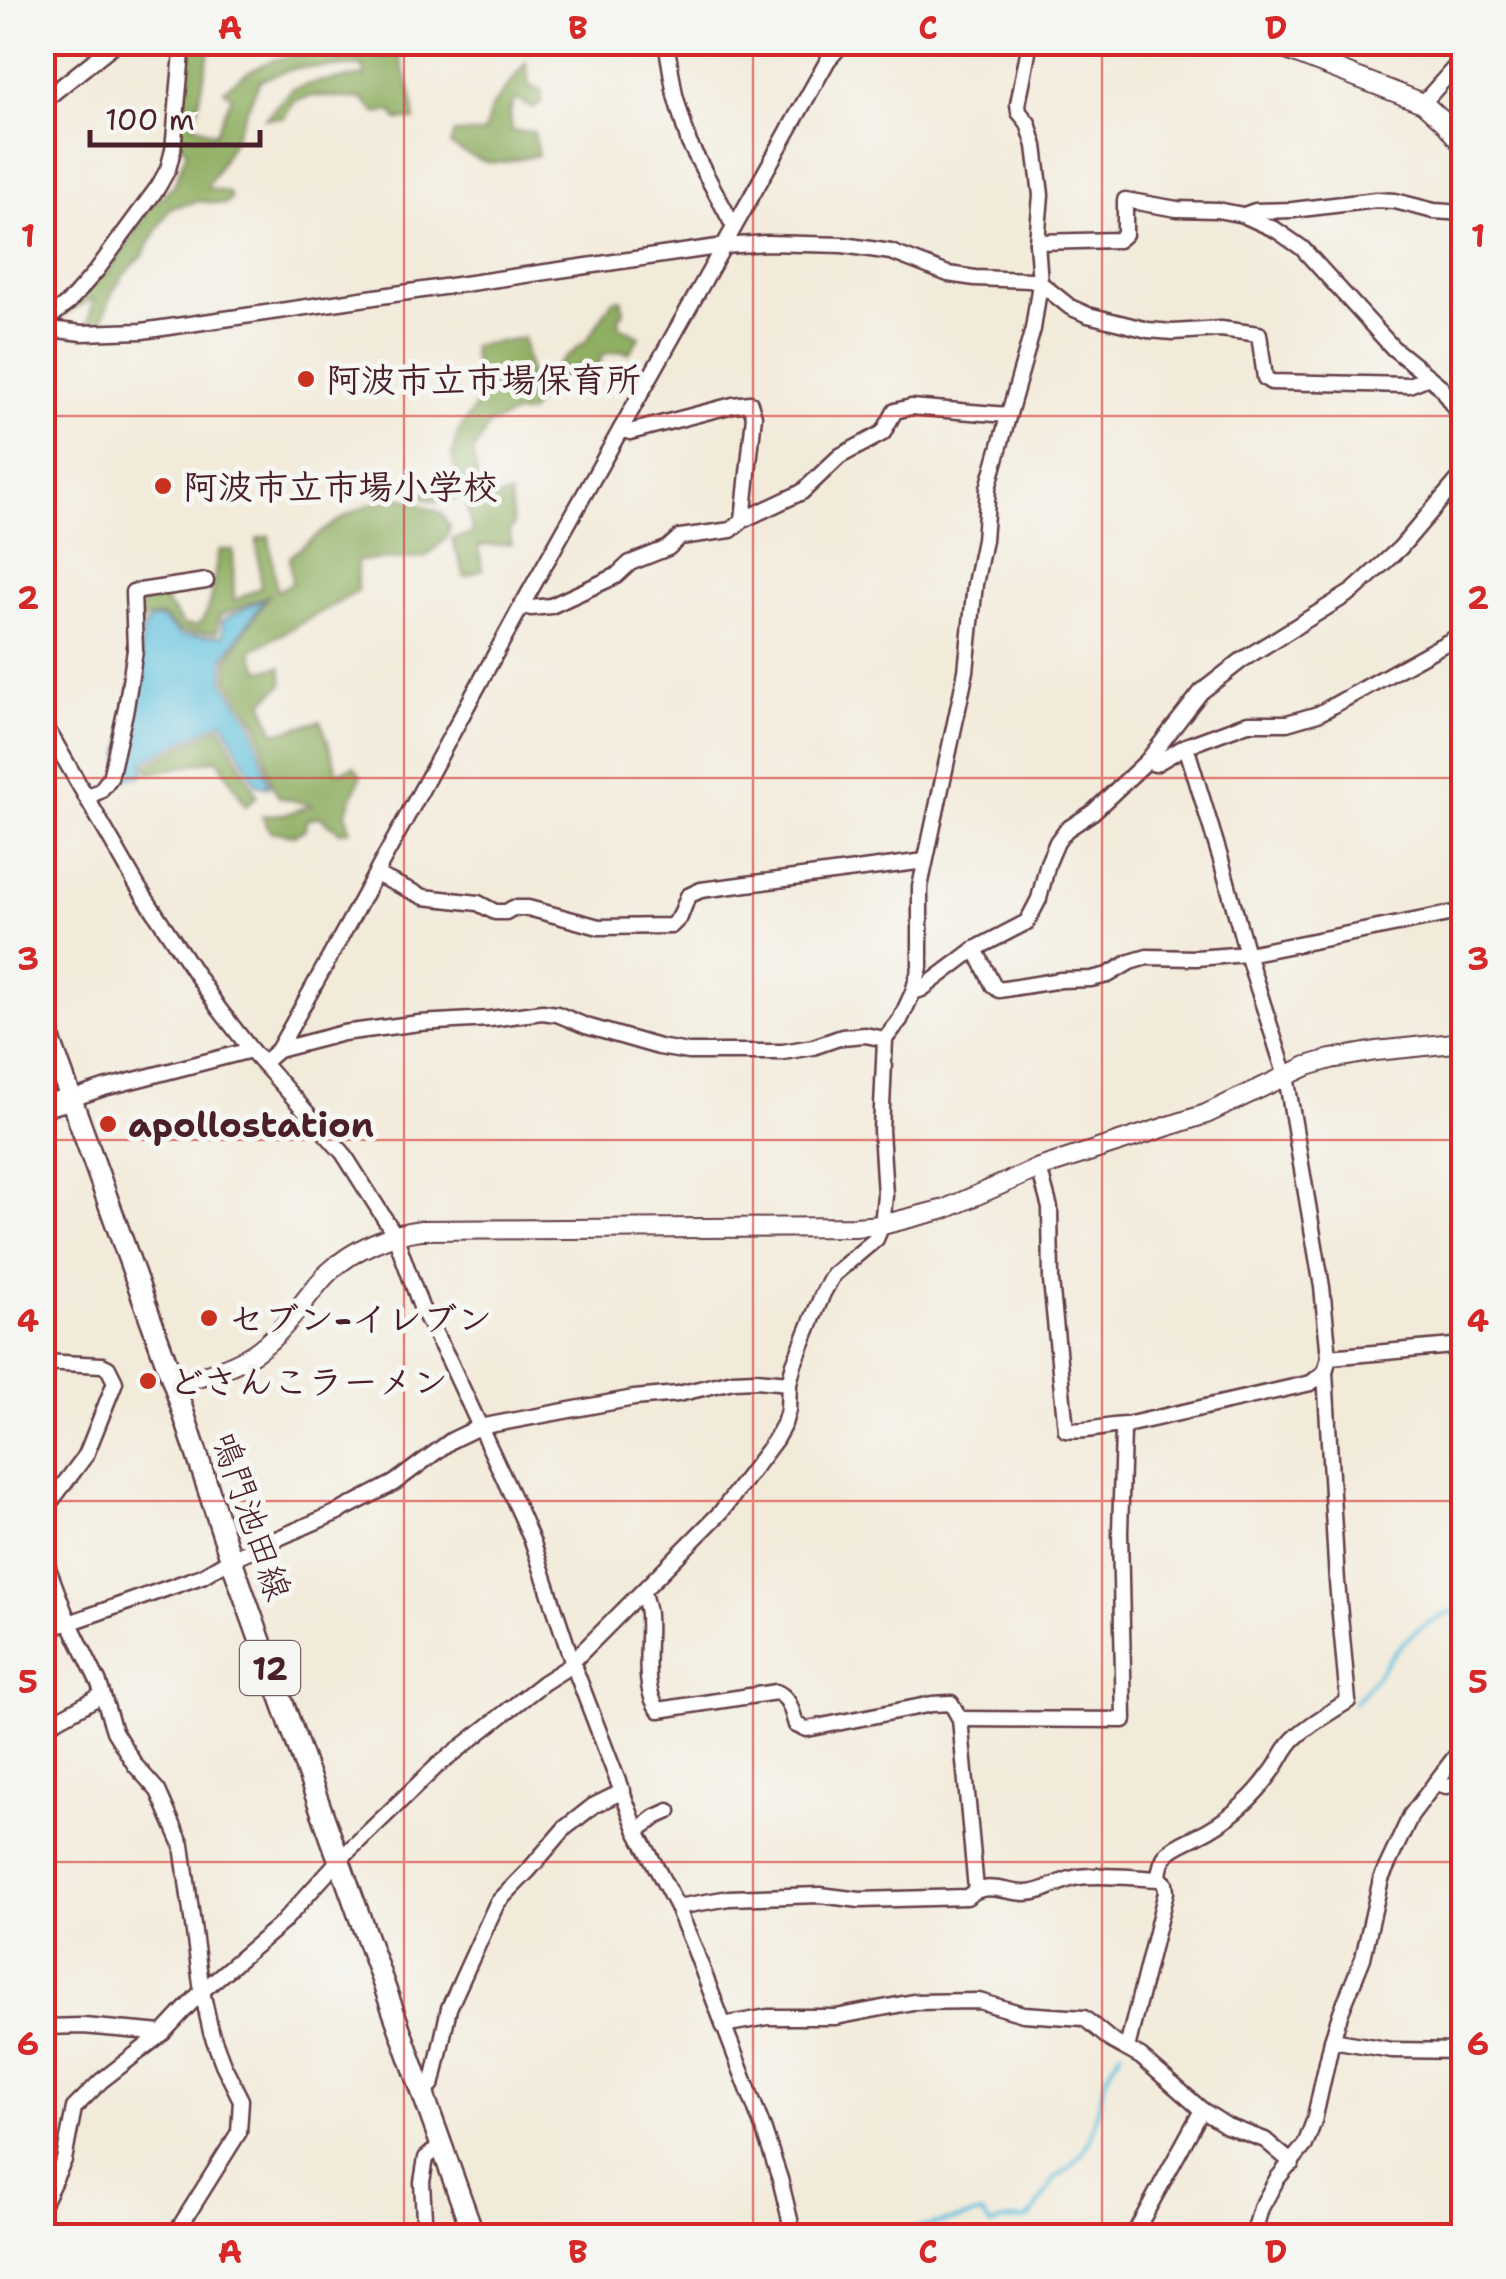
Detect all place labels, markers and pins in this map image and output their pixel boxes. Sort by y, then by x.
place label: 阿波市立市場保育所 [326,356,641,403]
marker: 阿波市立市場保育所 [295,368,317,390]
place label: 阿波市立市場小学校 [183,463,498,510]
marker: 阿波市立市場小学校 [152,475,174,497]
place label: apollostation [128,1101,374,1148]
marker: apollostation [97,1113,119,1135]
place label: セブン-イレブン [229,1295,492,1342]
marker: セブン-イレブン [198,1307,220,1329]
place label: どさんこラーメン [168,1358,448,1405]
marker: どさんこラーメン [137,1370,159,1392]

